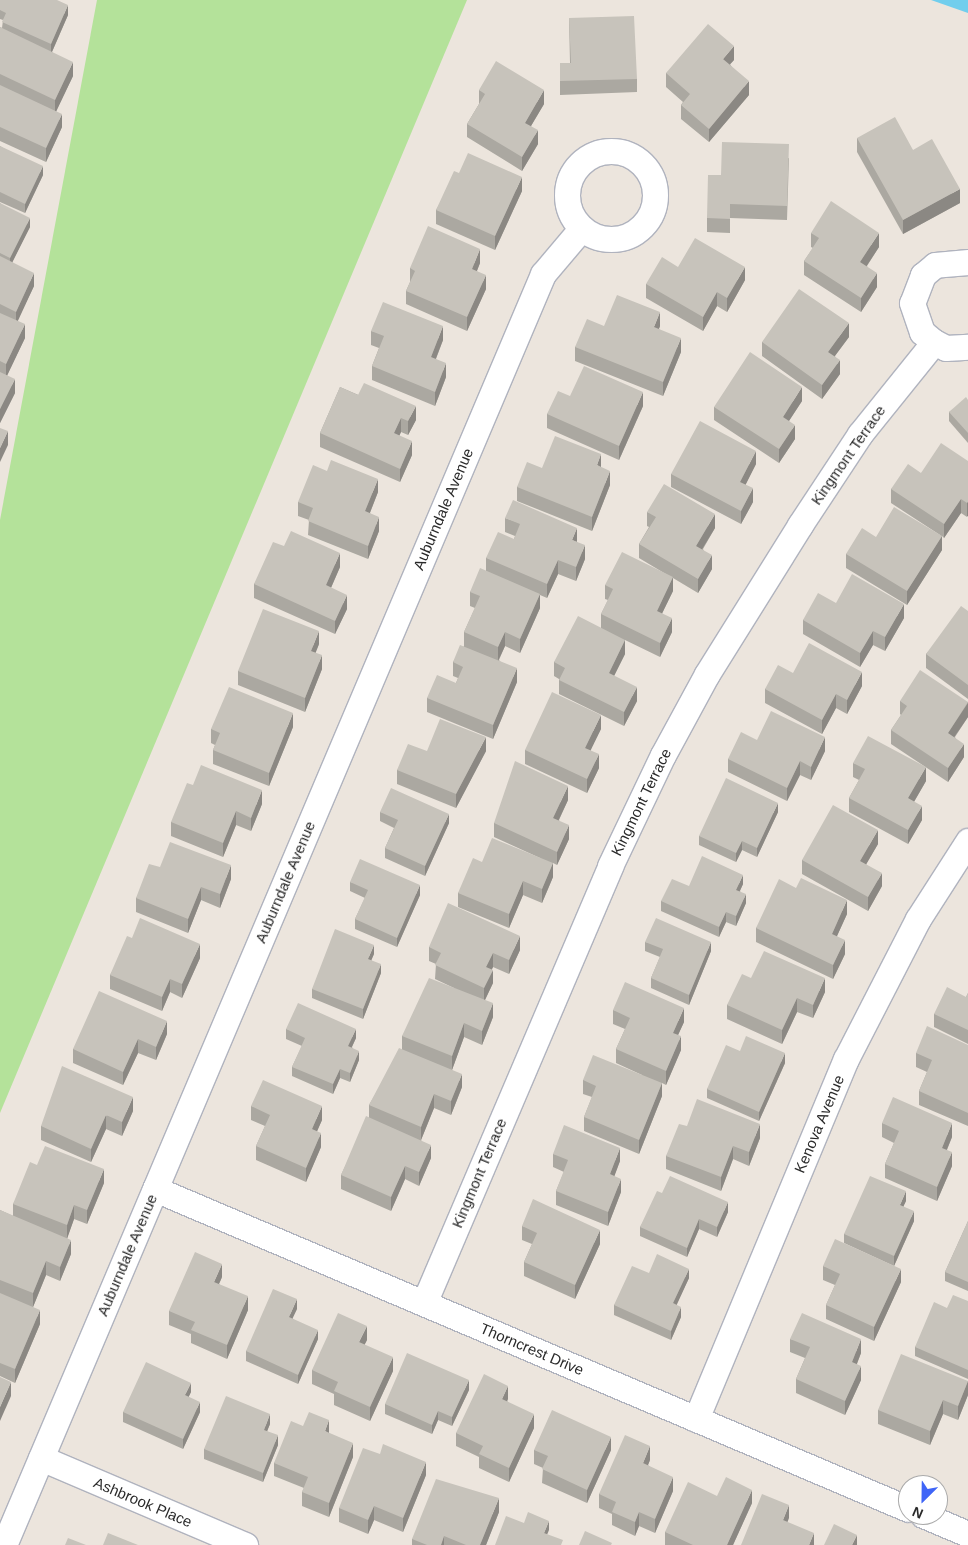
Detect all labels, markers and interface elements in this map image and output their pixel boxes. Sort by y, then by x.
street label: Kingmont Terrace [807,402,889,508]
street label: Auburndale Avenue [409,445,477,573]
street label: Kingmont Terrace [607,745,675,859]
street label: Auburndale Avenue [251,818,319,946]
street label: Kenova Avenue [790,1072,848,1176]
street label: Kingmont Terrace [448,1115,510,1231]
street label: Auburndale Avenue [93,1191,161,1319]
street label: Thorncrest Drive [477,1319,587,1379]
street label: Ashbrook Place [91,1473,195,1531]
north arrow [898,1475,948,1525]
text: N [910,1504,925,1522]

